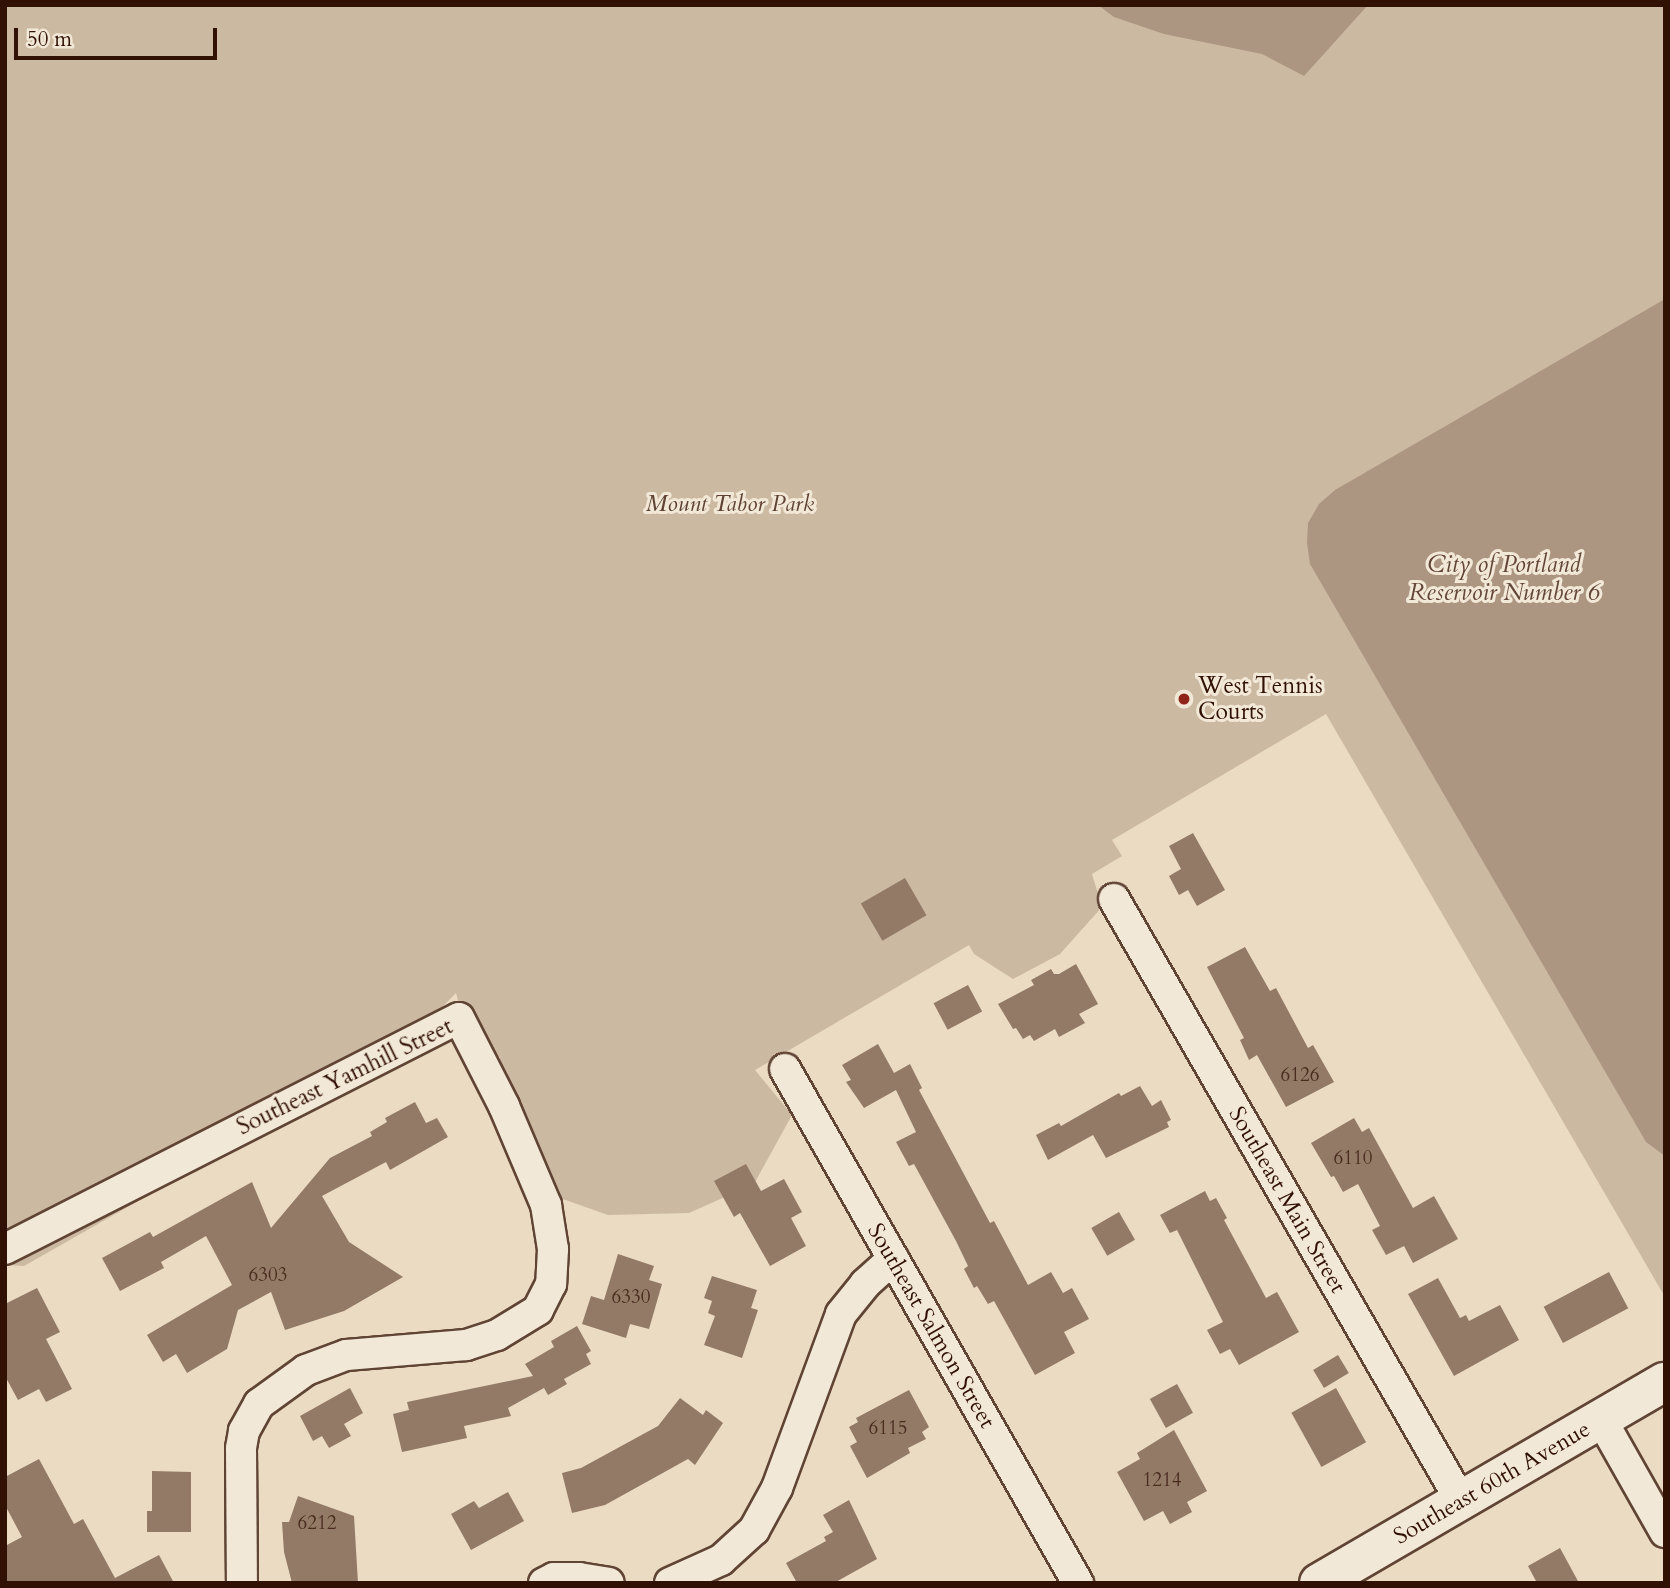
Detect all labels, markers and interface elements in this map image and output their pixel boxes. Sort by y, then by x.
scale bar [18,14,220,58]
text: 50 m [27,25,72,54]
park label: Mount Tabor Park [646,490,814,518]
water label: City of Portland Reservoir Number 6 [1409,551,1599,607]
place label: West Tennis Courts [1198,672,1323,726]
marker: West Tennis Courts [1176,691,1192,707]
street label: Southeast Yamhill Street [233,1013,457,1141]
house number: 6126 [1281,1065,1319,1087]
street label: Southeast Main Street [1222,1102,1352,1298]
house number: 6110 [1334,1148,1372,1170]
street label: Southeast Salmon Street [861,1219,1001,1433]
house number: 6303 [249,1265,287,1287]
house number: 6330 [612,1287,650,1309]
street label: Southeast 60th Avenue [1389,1416,1595,1550]
house number: 6115 [869,1418,907,1440]
house number: 1214 [1143,1470,1181,1492]
house number: 6212 [298,1513,336,1535]

